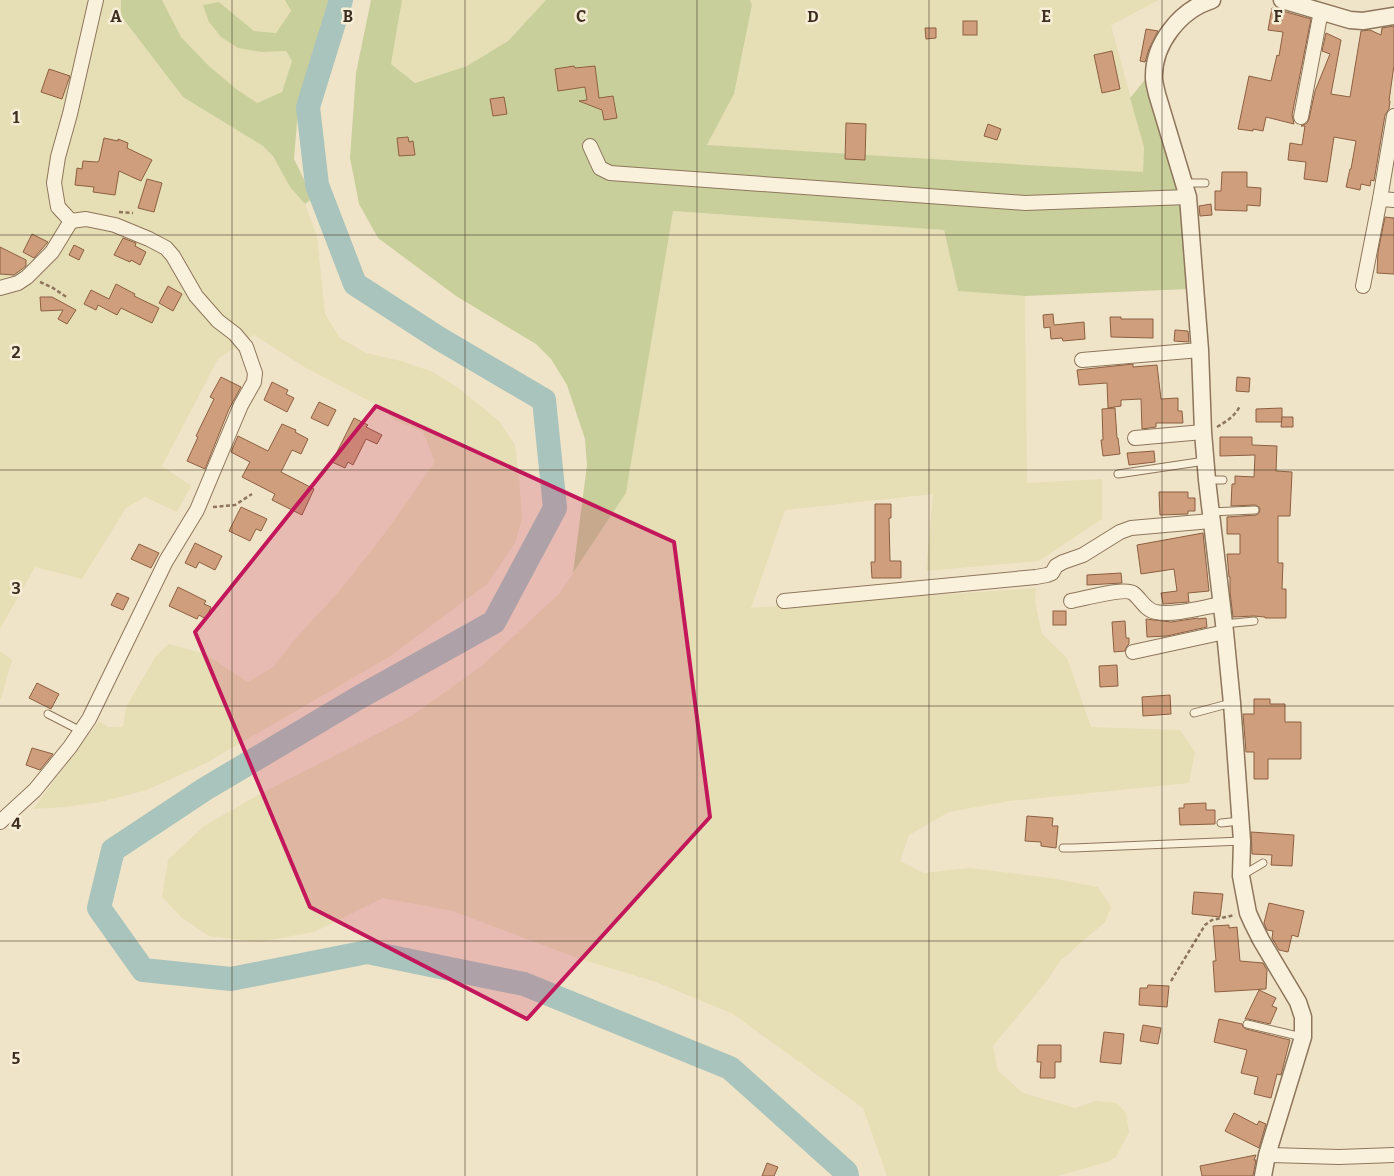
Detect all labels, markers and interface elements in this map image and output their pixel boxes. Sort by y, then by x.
text: A [110,7,122,26]
text: B [343,7,353,26]
text: C [576,7,586,26]
text: D [807,7,819,26]
text: E [1041,7,1051,26]
text: F [1274,7,1283,26]
text: 1 [13,108,20,127]
text: 2 [11,343,21,362]
text: 3 [11,579,21,598]
text: 4 [11,814,21,833]
text: 5 [12,1049,21,1068]

